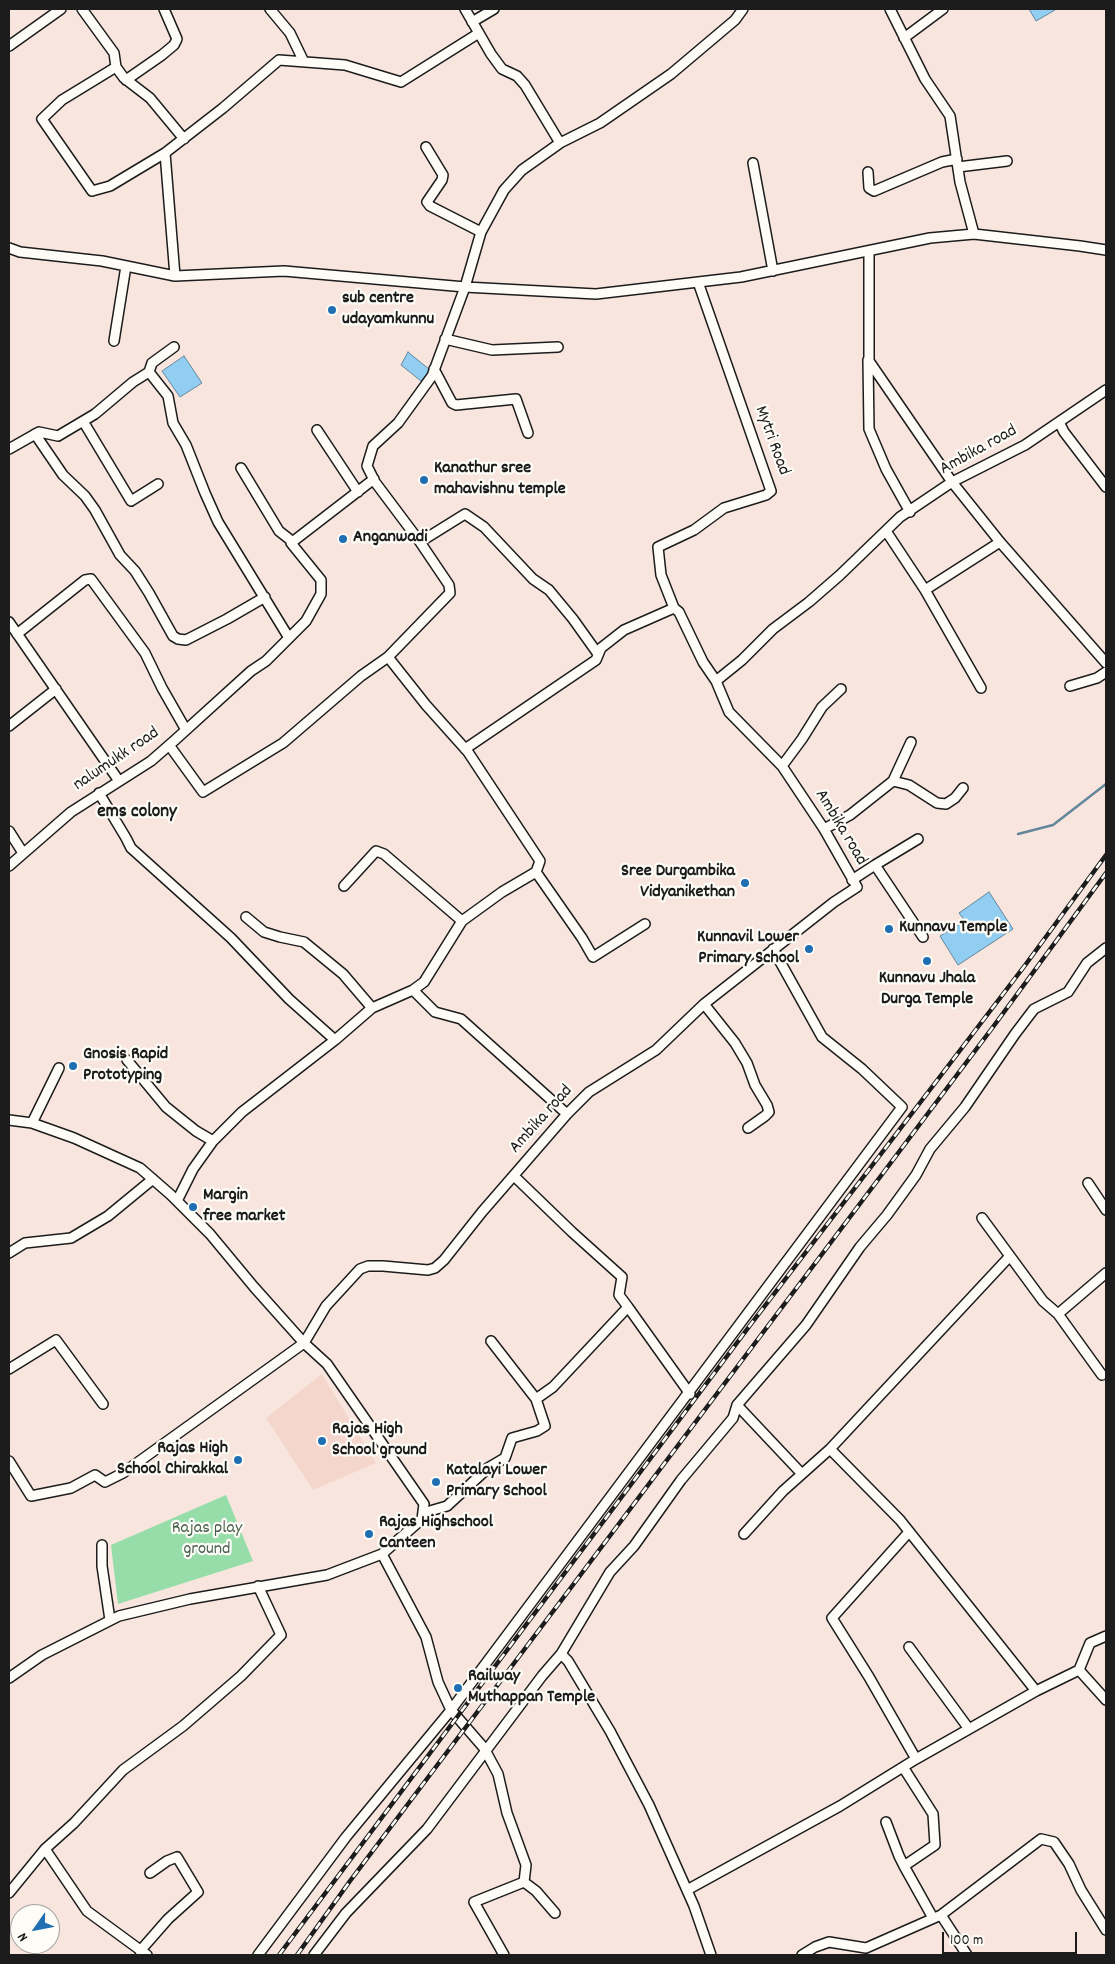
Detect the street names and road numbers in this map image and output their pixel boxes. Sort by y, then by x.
street label: Mytri Road [748,403,794,479]
street label: Ambika road [937,421,1021,481]
street label: nalumukk road [70,723,164,797]
street label: Ambika road [809,786,871,870]
street label: Ambika road [506,1081,578,1159]

